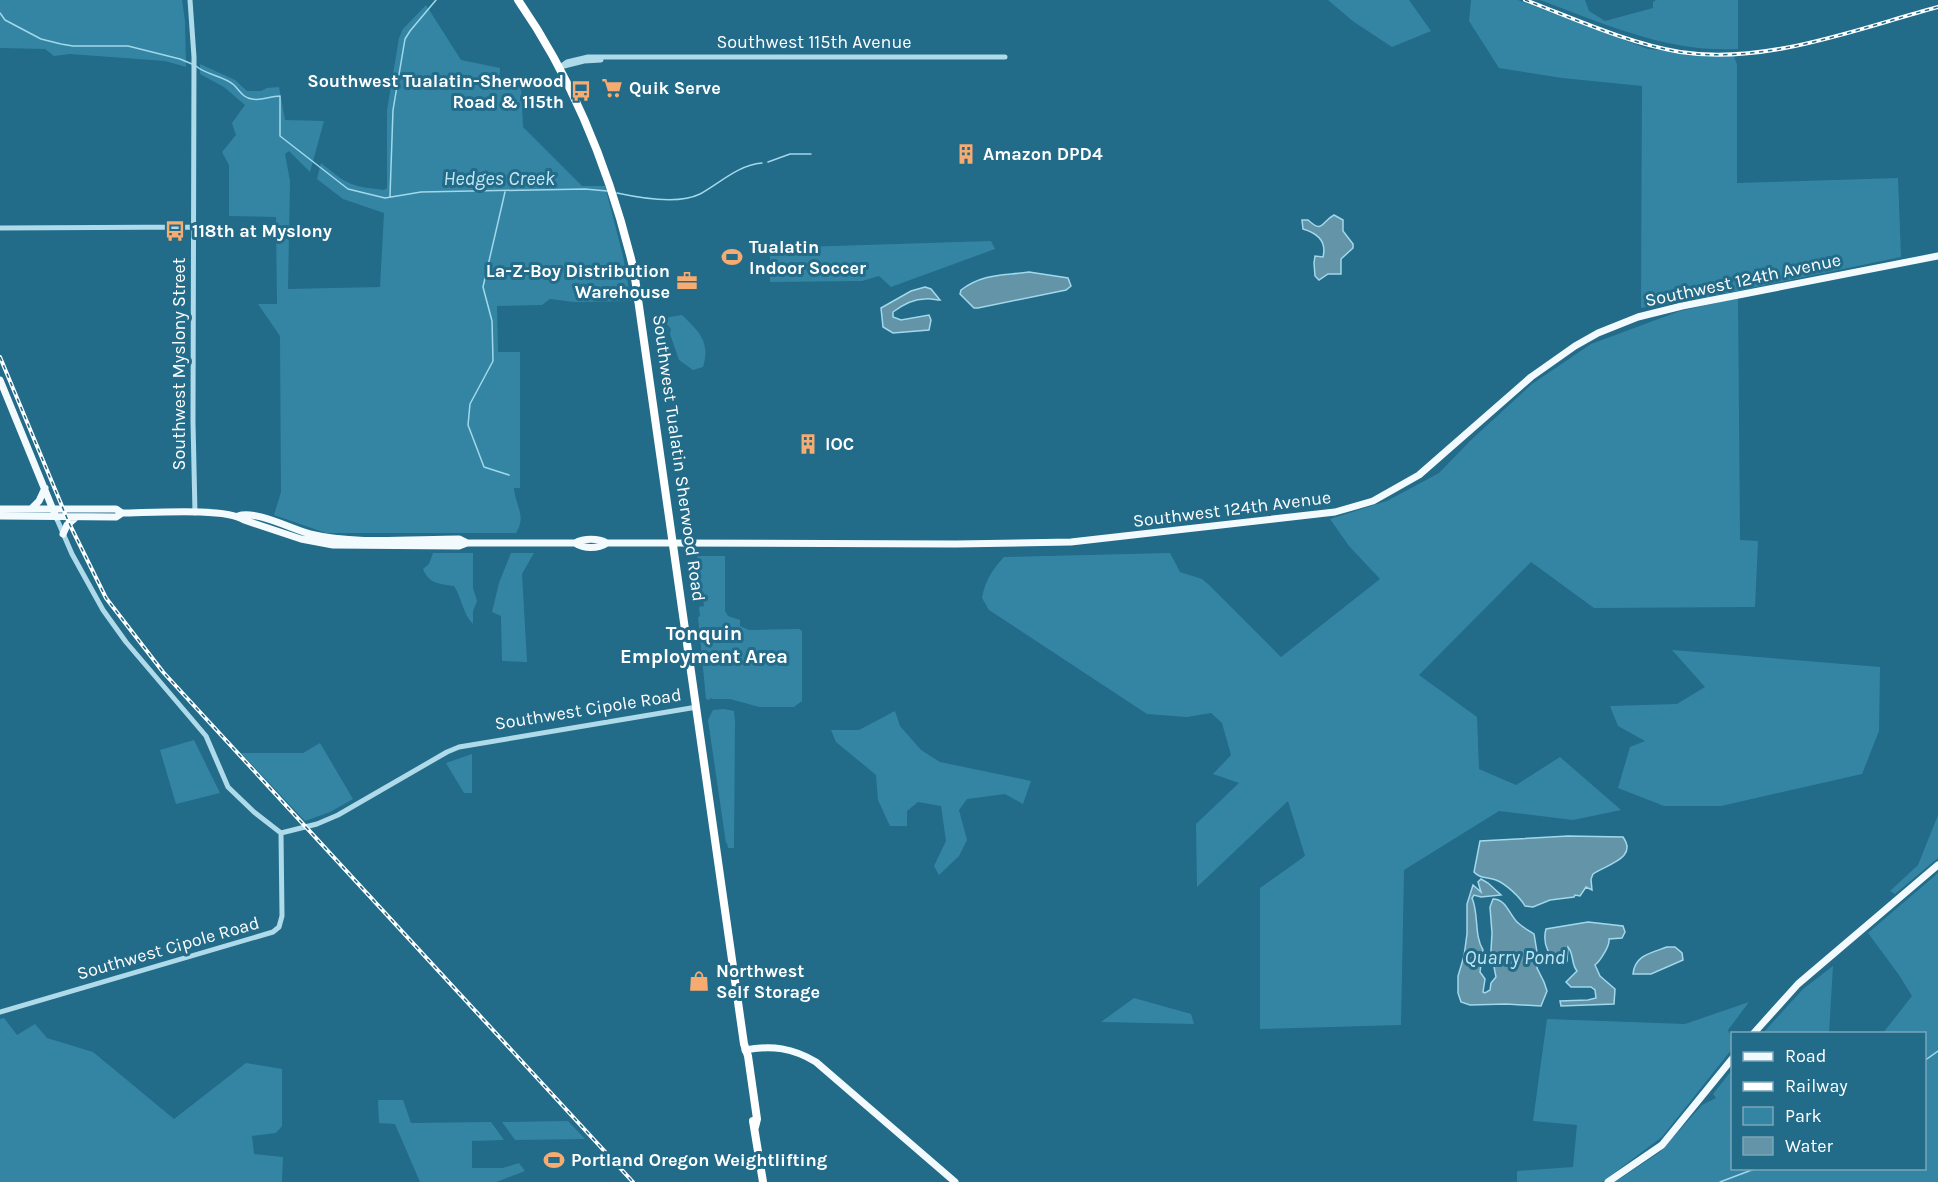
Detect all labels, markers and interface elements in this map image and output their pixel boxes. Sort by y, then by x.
street label: Southwest 115th Avenue [716,31,912,53]
place label: Southwest Tualatin-Sherwood Road & 115th [307,70,564,113]
supermarket icon: Quik Serve [600,76,624,100]
place label: Quik Serve [629,77,721,99]
bus stop icon: Southwest Tualatin-Sherwood Road & 115th [569,79,593,103]
building icon: Amazon DPD4 [954,142,978,166]
place label: Amazon DPD4 [983,143,1103,165]
water label: Hedges Creek [443,167,556,190]
bus stop icon: 118th at Myslony [163,219,187,243]
place label: 118th at Myslony [192,220,332,242]
place label: Tualatin Indoor Soccer [749,236,866,279]
sports icon: Tualatin Indoor Soccer [720,245,744,269]
street label: Southwest 124th Avenue [1643,248,1843,312]
street label: Southwest Myslony Street [168,257,190,470]
place label: La-Z-Boy Distribution Warehouse [486,260,670,303]
office icon: La-Z-Boy Distribution Warehouse [675,269,699,293]
street label: Southwest Tualatin Sherwood Road [648,313,710,603]
building icon: IOC [796,432,820,456]
place label: IOC [825,433,854,455]
street label: Southwest 124th Avenue [1132,486,1332,532]
district label: Tonquin Employment Area [620,622,788,668]
street label: Southwest Cipole Road [493,683,683,735]
street label: Southwest Cipole Road [74,911,262,985]
water label: Quarry Pond [1465,946,1566,969]
place label: Northwest Self Storage [716,960,820,1003]
shop icon: Northwest Self Storage [687,969,711,993]
legend [1731,1032,1926,1170]
text: Road [1785,1045,1826,1067]
text: Railway [1785,1075,1848,1097]
text: Park [1785,1105,1822,1127]
text: Water [1785,1135,1833,1157]
sports icon: Portland Oregon Weightlifting [542,1148,566,1172]
place label: Portland Oregon Weightlifting [571,1149,828,1171]

